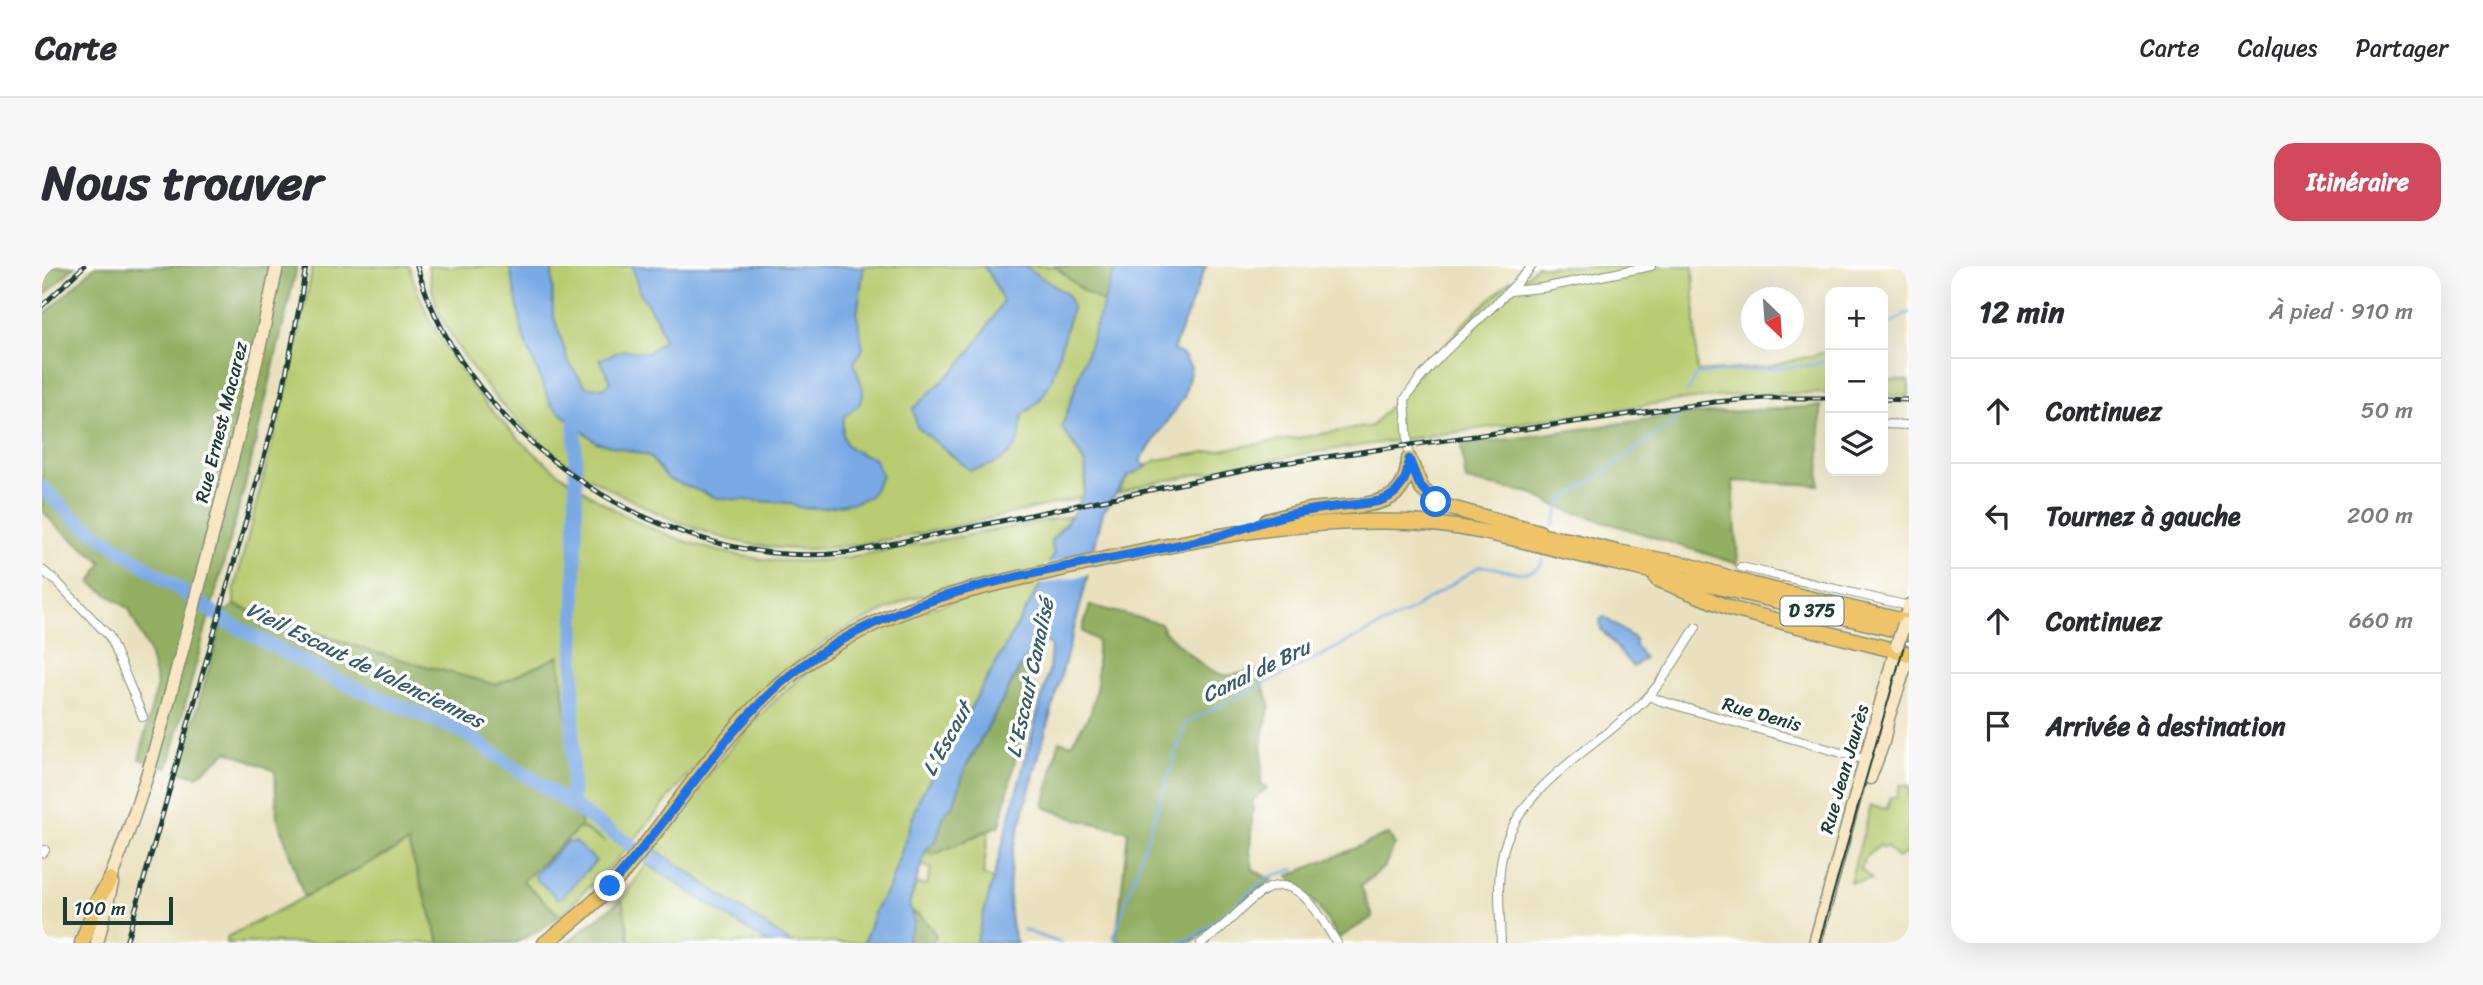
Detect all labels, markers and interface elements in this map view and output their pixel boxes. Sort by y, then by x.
text: Carte [35,19,117,77]
text: Carte [2140,27,2200,69]
text: Calques [2238,27,2317,69]
text: Partager [2355,27,2448,69]
text: Nous trouver [42,139,322,226]
button: Itinéraire [2274,143,2441,221]
text: 12 min [1979,285,2064,339]
north arrow [1741,287,1804,350]
map controls [1825,287,1888,476]
button: + [1825,287,1888,350]
text: À pied · 910 m [2269,291,2413,332]
street label: Rue Ernest Macarez [185,337,257,506]
button: − [1825,350,1888,413]
text: Continuez [2046,388,2162,434]
text: 50 m [2361,390,2413,431]
icon: ahead [1979,392,2017,430]
button: layers [1825,413,1888,476]
route start [1420,486,1451,517]
text: Tournez à gauche [2046,493,2241,539]
text: 200 m [2347,495,2413,536]
icon: left [1979,497,2017,535]
water label: Vieil Escaut de Valenciennes [239,591,493,740]
water label: L'Escaut Canalisé [995,592,1066,761]
road number: D 375 [1780,596,1844,626]
text: Continuez [2046,598,2162,644]
text: 660 m [2349,600,2413,641]
icon: ahead [1979,602,2017,640]
water label: Canal de Bru [1195,627,1319,714]
street label: Rue Denis [1718,687,1806,741]
water label: L'Escaut [911,692,985,783]
street label: Rue Jean Jaurès [1810,700,1878,838]
text: Arrivée à destination [2046,703,2286,749]
icon: arrive [1979,707,2017,745]
route end [594,870,625,901]
text: 100 m [74,892,126,925]
scale bar [63,894,173,926]

